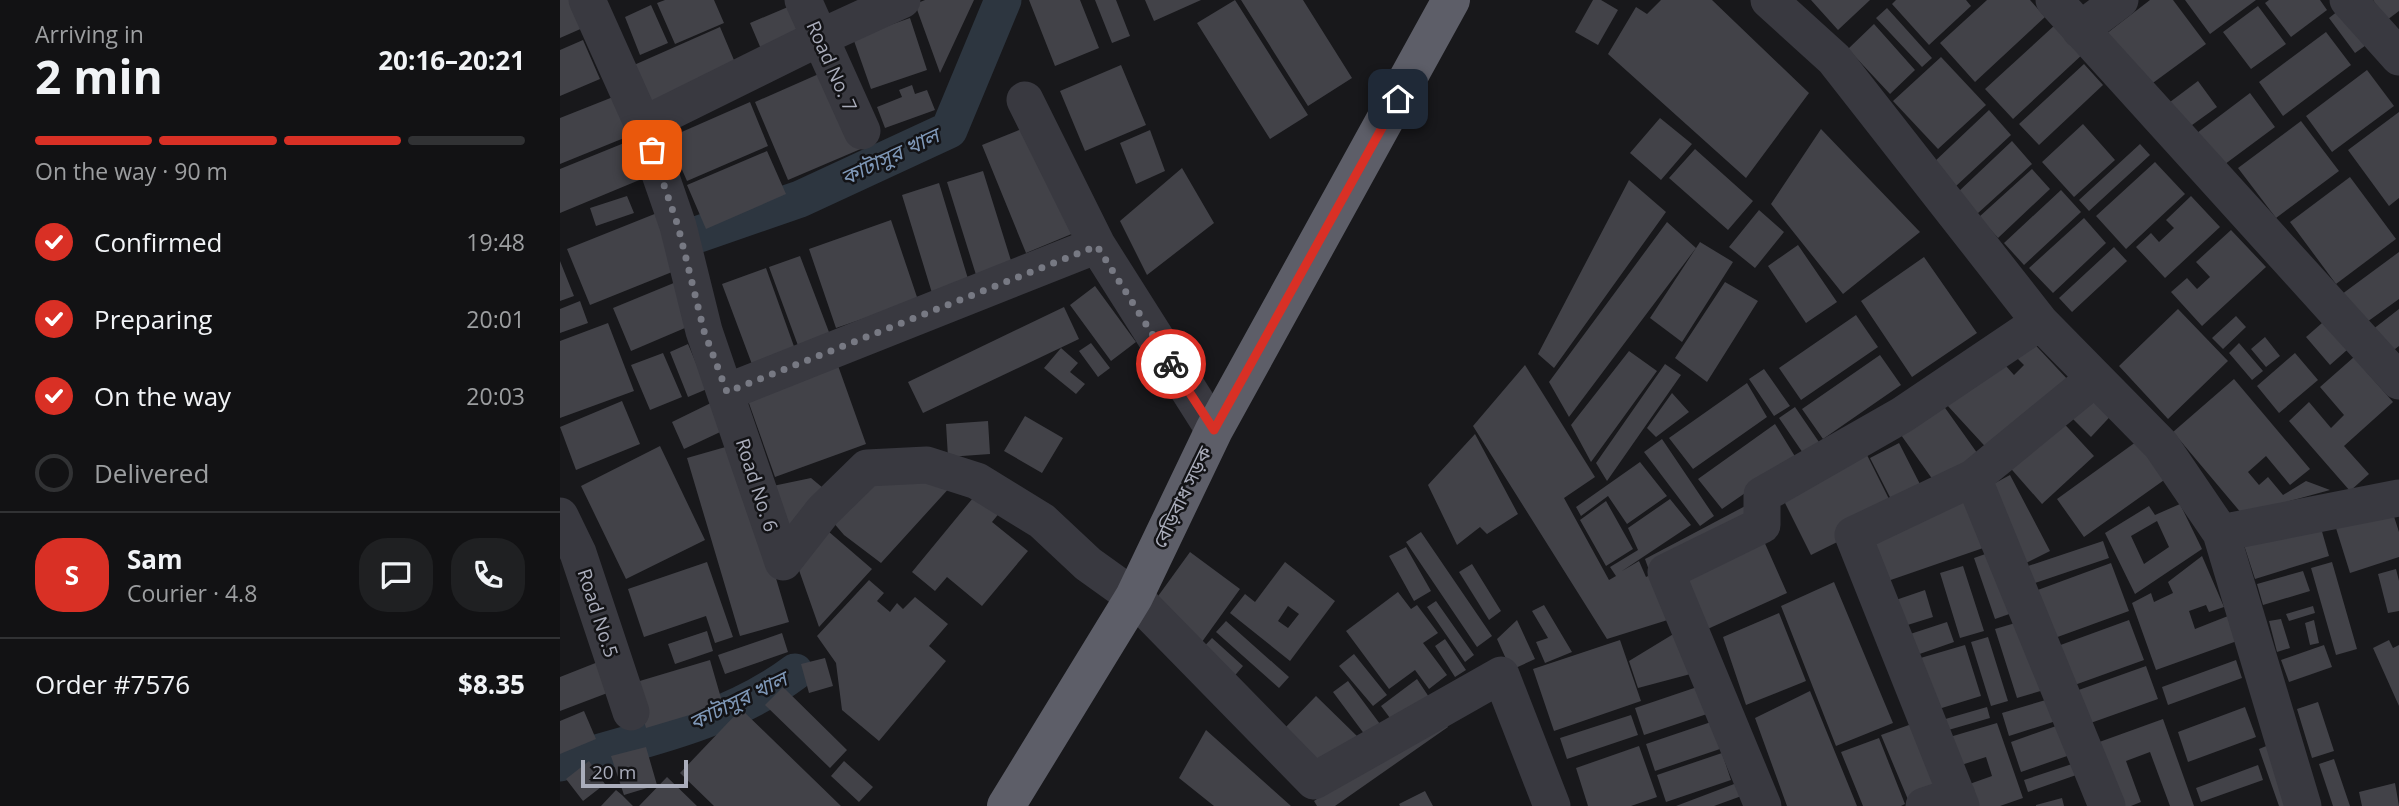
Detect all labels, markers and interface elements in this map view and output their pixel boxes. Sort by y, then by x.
street label: Road No. 7 [800,16,864,116]
text: Arriving in [35,18,144,50]
text: 20:16–20:21 [378,42,525,78]
text: 2 min [35,45,163,107]
pin [1368,69,1428,129]
icon: home [1379,80,1417,118]
pin [622,120,682,180]
water label: কাটাসুর খাল [836,120,947,191]
icon: bag [633,131,671,169]
text: On the way · 90 m [35,155,228,187]
icon: check [35,223,73,261]
text: Confirmed [94,224,222,260]
text: 19:48 [466,226,525,258]
icon: check [35,300,73,338]
text: Preparing [94,301,212,337]
text: 20:01 [466,303,525,335]
courier [1136,329,1206,399]
icon: bike [1152,345,1190,383]
icon: check [35,377,73,415]
text: On the way [94,378,231,414]
text: 20:03 [466,380,525,412]
street label: Road No. 6 [730,435,784,535]
street label: বেড়িবাধ সড়ক [1146,441,1218,552]
text: Delivered [94,455,209,491]
button: chat [359,538,433,612]
button: phone [451,538,525,612]
text: Sam [127,541,183,577]
text: S [65,557,79,593]
street label: Road No.5 [571,565,625,661]
text: Courier · 4.8 [127,577,257,609]
water label: কাটাসুর খাল [684,663,794,736]
text: Order #7576 [35,666,190,702]
text: $8.35 [458,666,525,702]
scale bar [581,757,688,789]
text: 20 m [592,759,636,785]

